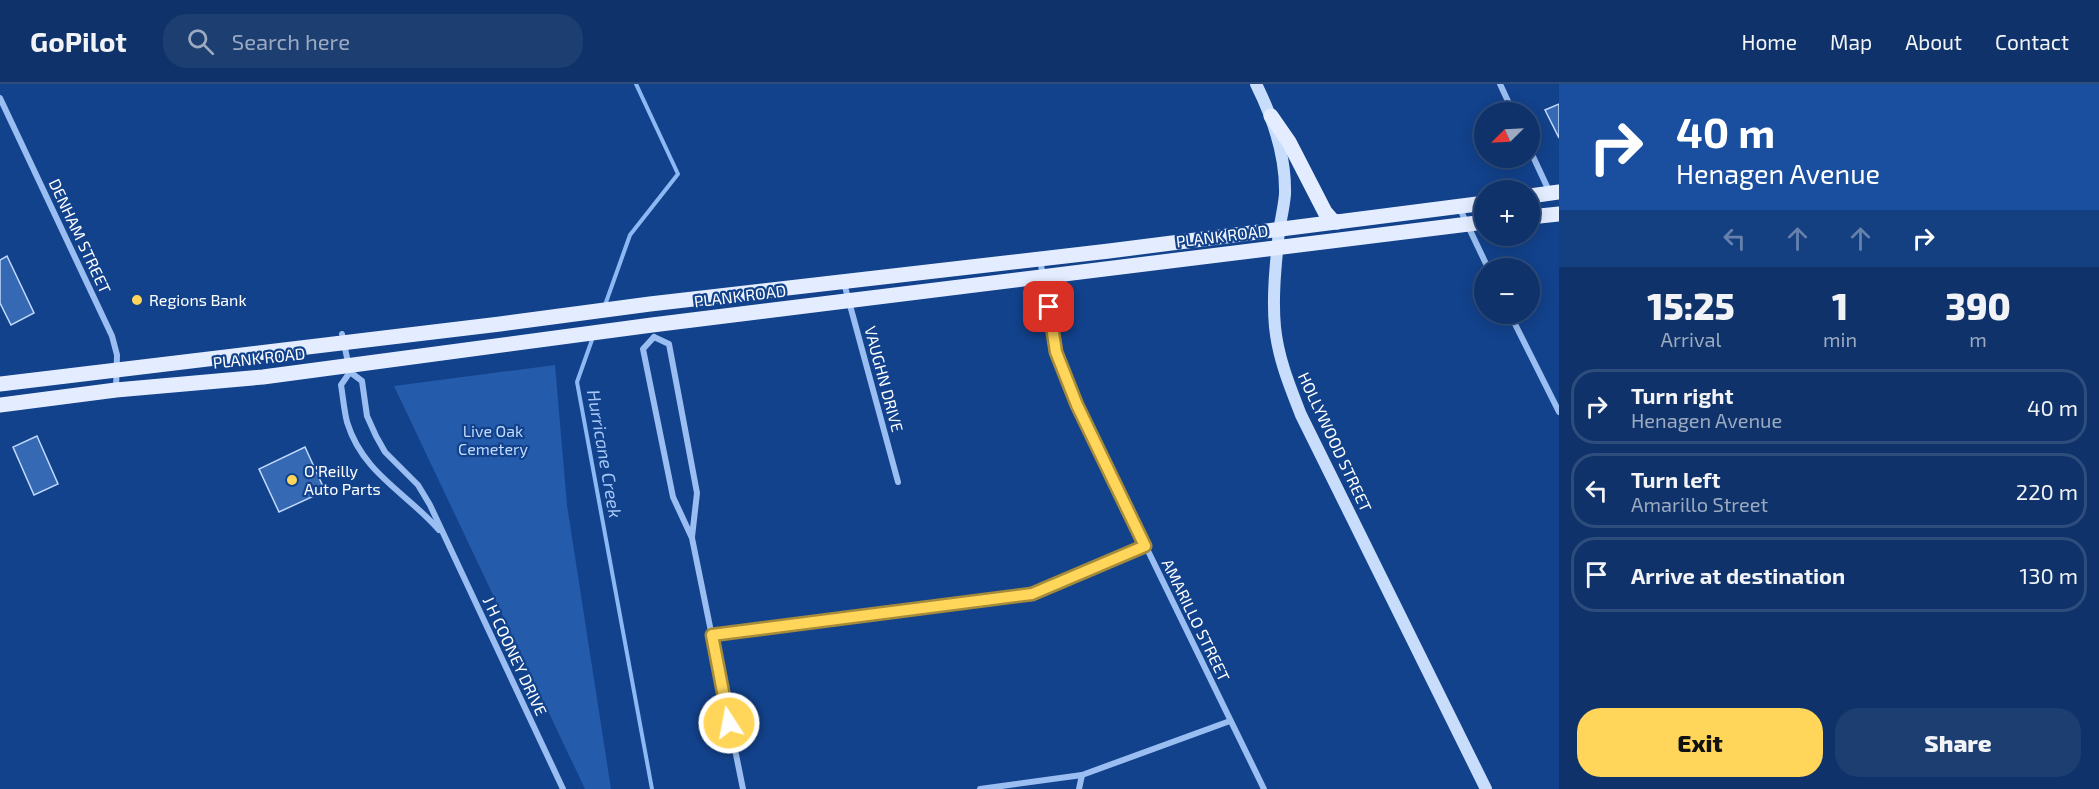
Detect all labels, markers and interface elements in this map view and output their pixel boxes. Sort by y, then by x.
search box [163,14,583,68]
text: GoPilot [30,24,127,58]
icon: search [184,25,217,58]
text: Search here [232,28,350,54]
text: Home [1741,29,1797,54]
text: Map [1830,29,1872,54]
text: About [1905,29,1962,54]
text: Contact [1995,29,2069,54]
north arrow [1474,102,1540,168]
map controls [1474,102,1540,324]
text: 40 m [1676,106,1775,156]
icon: right [1577,108,1655,186]
text: Henagen Avenue [1676,157,1880,189]
street label: DENHAM STREET [46,175,115,296]
button: + [1474,180,1540,246]
street label: PLANK ROAD [1175,220,1269,251]
icon: left [1718,222,1751,255]
icon: ahead [1781,222,1814,255]
icon: ahead [1844,222,1877,255]
icon: right [1907,222,1940,255]
button: − [1474,258,1540,324]
street label: PLANK ROAD [693,280,787,311]
pin [1023,281,1074,332]
text: 15:25 [1647,284,1735,327]
text: 1 [1832,284,1848,327]
text: 390 [1945,284,2011,327]
place label: Regions Bank [149,290,247,309]
icon: arrive [1032,290,1065,323]
marker: Regions Bank [130,293,144,307]
street label: VAUGHN DRIVE [861,324,908,434]
text: Arrival [1661,327,1721,351]
text: min [1823,327,1857,351]
text: m [1969,327,1987,351]
street label: PLANK ROAD [212,343,306,372]
street label: HOLLYWOOD STREET [1295,369,1376,514]
text: Turn right [1631,382,1733,408]
water label: Hurricane Creek [583,388,627,520]
icon: right [1580,390,1613,423]
text: 40 m [2027,394,2078,420]
text: Henagen Avenue [1631,408,1782,432]
park label: Live Oak Cemetery [458,421,528,458]
place label: O'Reilly Auto Parts [304,461,381,498]
text: Turn left [1631,466,1720,492]
marker: O'Reilly Auto Parts [285,473,299,487]
icon: left [1580,474,1613,507]
text: 220 m [2016,478,2078,504]
text: Amarillo Street [1631,492,1768,516]
street label: AMARILLO STREET [1159,555,1234,684]
icon: arrive [1580,558,1613,591]
text: Arrive at destination [1631,562,1845,588]
text: 130 m [2020,562,2078,588]
street label: J H COONEY DRIVE [479,593,551,719]
position arrow [697,691,761,755]
button: Exit [1577,708,1823,777]
button: Share [1835,708,2081,777]

